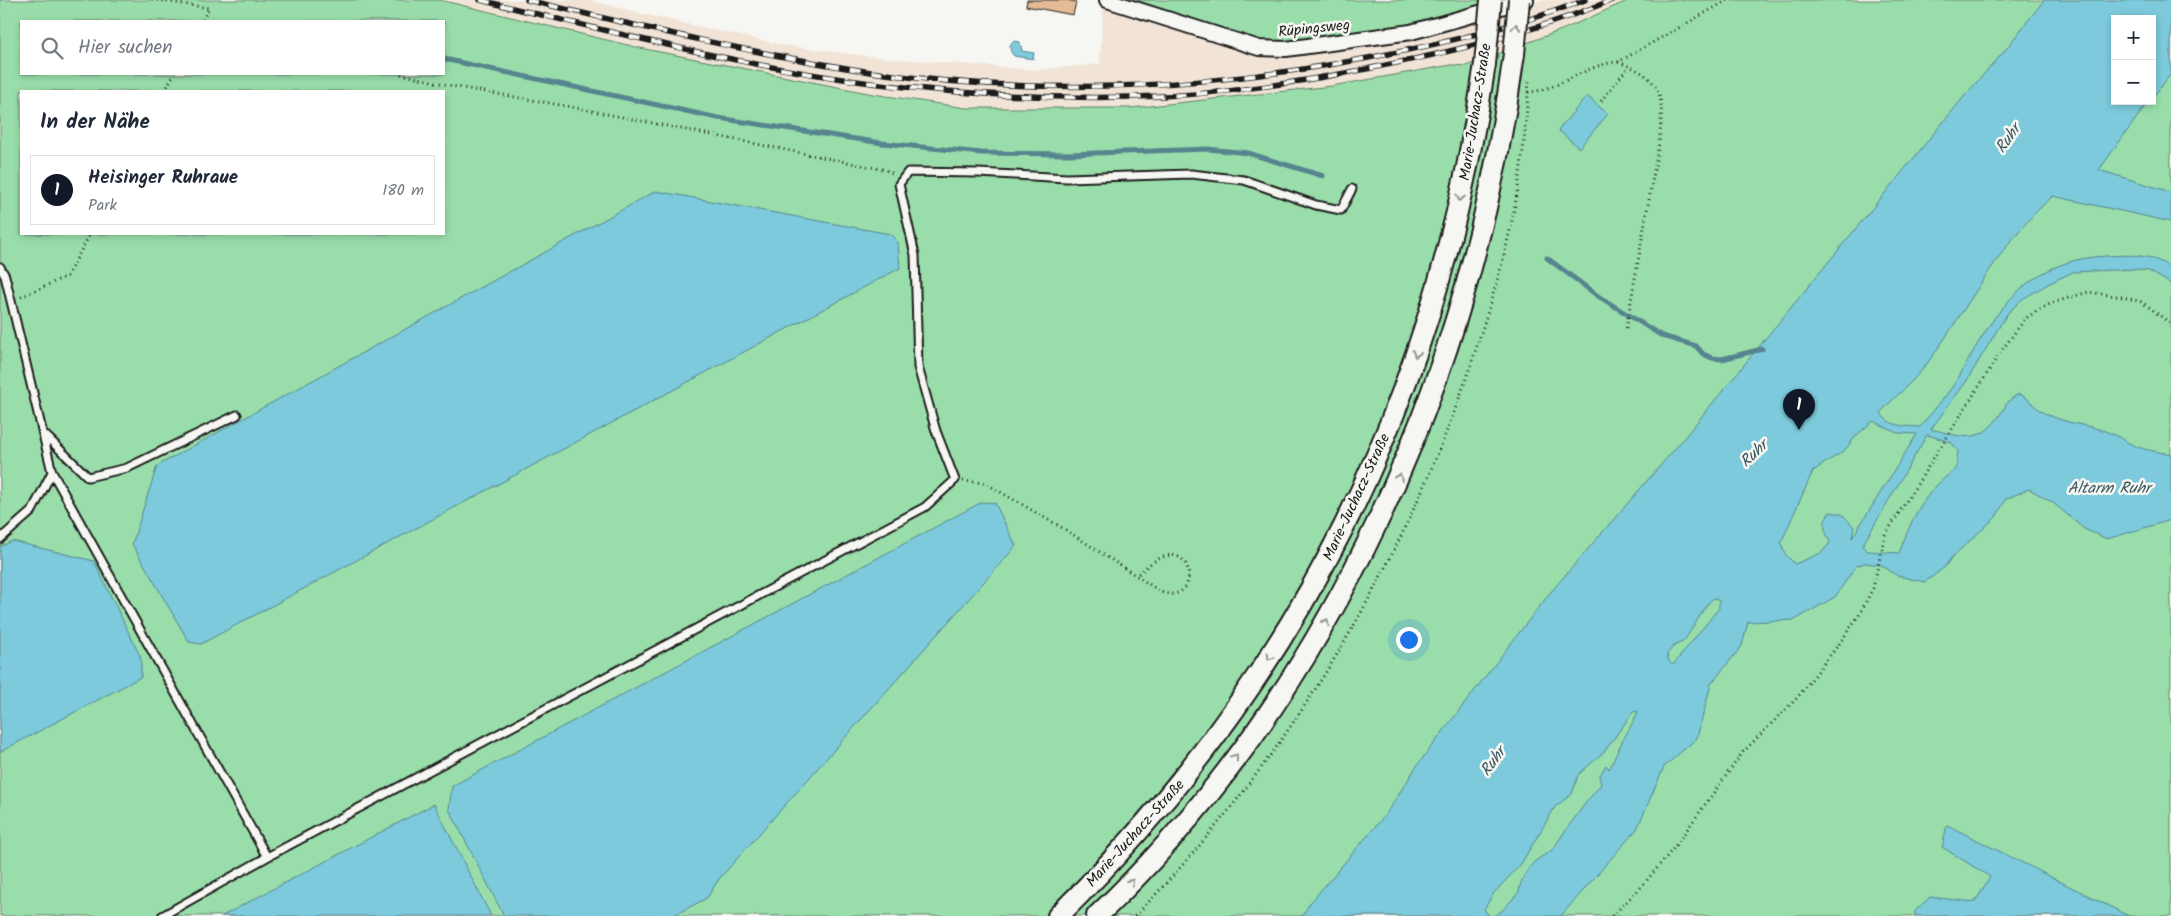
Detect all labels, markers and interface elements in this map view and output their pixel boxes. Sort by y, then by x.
street label: Rüpingsweg [1277,13,1351,45]
map controls [2111,15,2156,105]
button: + [2111,15,2156,60]
search box [20,20,445,75]
one-way arrow [1510,23,1521,31]
text: Hier suchen [78,33,172,63]
icon: search [38,34,66,62]
street label: Marie-Juchacz-Straße [1453,42,1499,182]
button: − [2111,60,2156,105]
text: In der Nähe [40,106,150,139]
water label: Ruhr [1989,116,2029,159]
text: Heisinger Ruhraue [88,163,238,193]
text: 1 [55,178,59,203]
text: 180 m [382,178,424,203]
text: Park [88,193,117,218]
one-way arrow [1456,193,1466,201]
one-way arrow [1412,349,1422,357]
pin: 1 [1783,389,1815,430]
street label: Marie-Juchacz-Straße [1317,429,1397,565]
water label: Ruhr [1734,432,1777,474]
one-way arrow [1392,473,1403,482]
water label: Altarm Ruhr [2068,476,2154,501]
one-way arrow [1319,618,1329,627]
your location [1396,627,1422,653]
one-way arrow [1266,651,1276,660]
water label: Ruhr [1474,739,1515,782]
one-way arrow [1229,753,1238,763]
street label: Marie-Juchacz-Straße [1080,774,1191,893]
one-way arrow [1125,878,1134,887]

